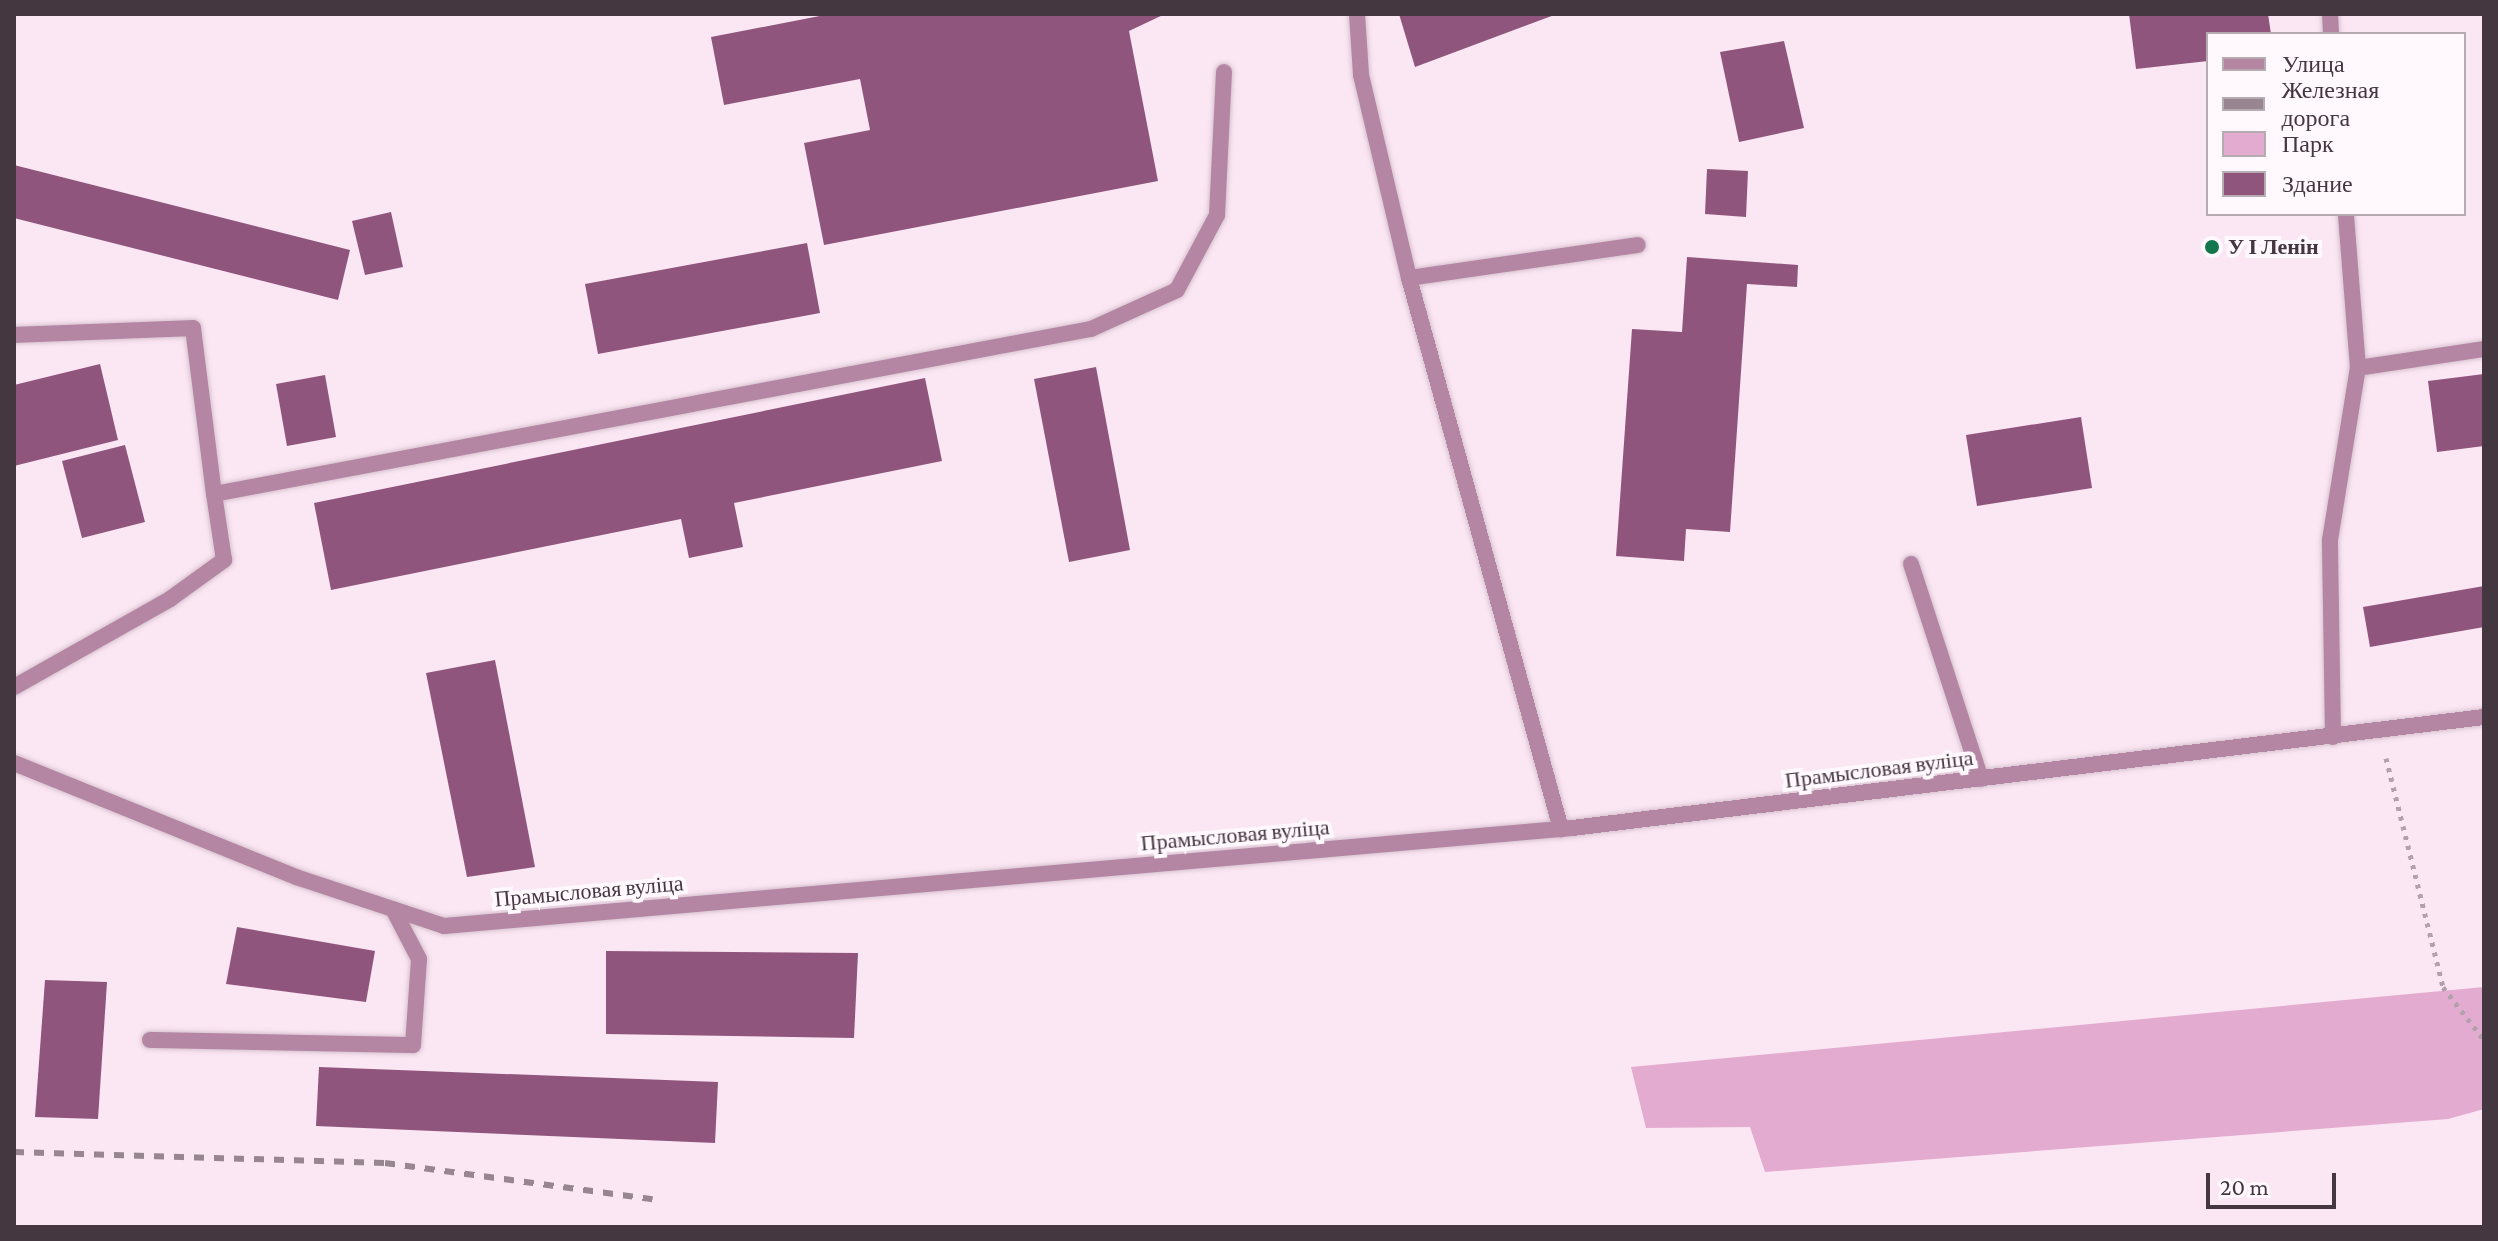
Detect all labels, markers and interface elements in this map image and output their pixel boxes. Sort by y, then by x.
legend [2206,32,2466,216]
text: Улица [2282,50,2345,77]
text: Железная дорога [2281,76,2379,131]
text: Парк [2282,130,2334,157]
text: Здание [2282,170,2353,197]
place label: У І Ленін [2228,234,2319,260]
marker: У І Ленін [2203,238,2221,256]
street label: Прамысловая вуліца [1783,744,1975,794]
street label: Прамысловая вуліца [1139,814,1331,856]
street label: Прамысловая вуліца [493,870,685,912]
scale bar [2210,1157,2340,1207]
text: 20 m [2220,1173,2269,1200]

